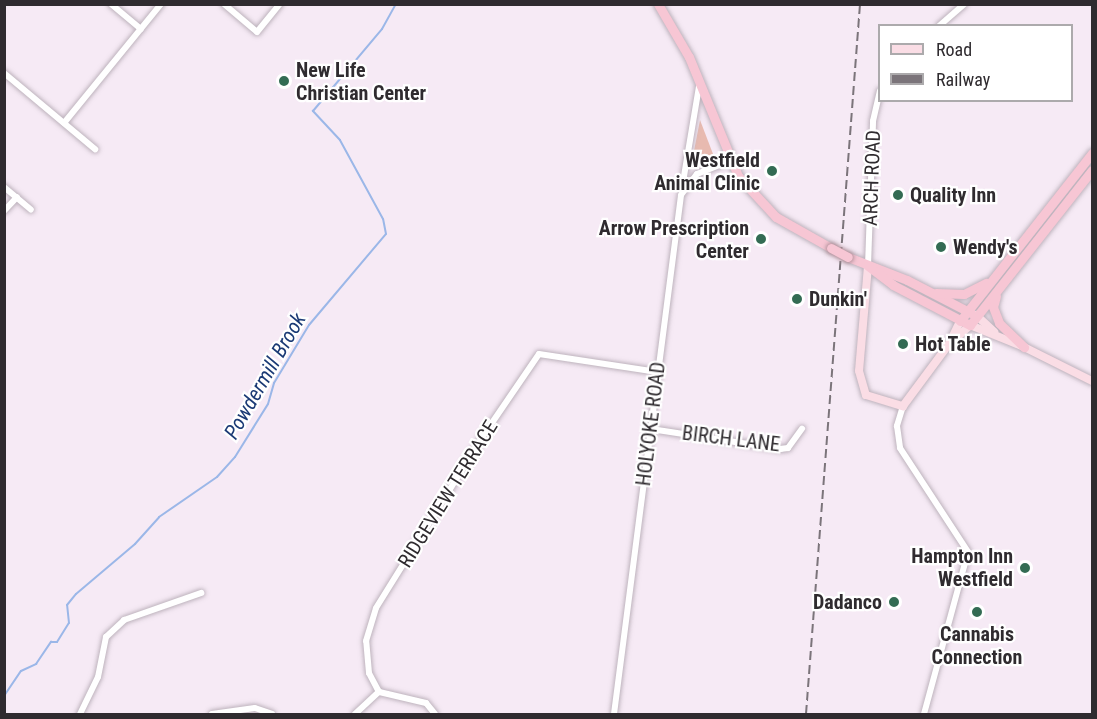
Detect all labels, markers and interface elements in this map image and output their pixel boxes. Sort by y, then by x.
legend [878,24,1073,102]
text: Road [936,39,972,60]
place label: New Life Christian Center [296,58,426,105]
text: Railway [936,69,990,90]
marker: New Life Christian Center [277,74,291,88]
street label: ARCH ROAD [858,130,886,226]
place label: Westfield Animal Clinic [654,148,760,195]
marker: Westfield Animal Clinic [765,164,779,178]
place label: Quality Inn [910,183,996,207]
marker: Quality Inn [891,188,905,202]
place label: Arrow Prescription Center [599,216,749,263]
marker: Arrow Prescription Center [754,232,768,246]
place label: Wendy's [953,235,1017,259]
marker: Wendy's [934,240,948,254]
place label: Dunkin' [809,287,867,311]
marker: Dunkin' [790,292,804,306]
water label: Powdermill Brook [219,308,311,444]
place label: Hot Table [915,332,991,356]
marker: Hot Table [896,337,910,351]
street label: HOLYOKE ROAD [631,361,671,487]
street label: RIDGEVIEW TERRACE [393,416,503,572]
street label: BIRCH LANE [681,421,781,457]
place label: Hampton Inn Westfield [911,544,1013,591]
marker: Hampton Inn Westfield [1018,561,1032,575]
place label: Dadanco [813,590,882,614]
marker: Dadanco [887,595,901,609]
marker: Cannabis Connection [970,605,984,619]
place label: Cannabis Connection [932,622,1022,669]

